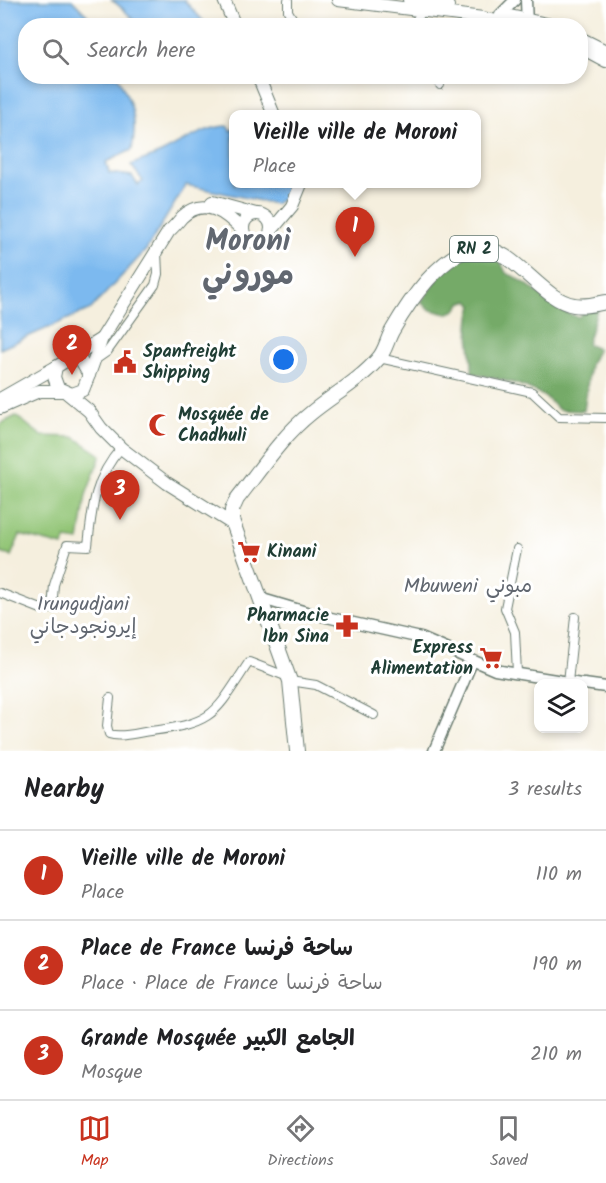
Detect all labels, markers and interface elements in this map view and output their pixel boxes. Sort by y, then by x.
search box [18,18,588,84]
text: Search here [87,34,195,69]
icon: search [39,35,72,68]
popup [229,110,481,188]
text: Vieille ville de Moroni [253,116,457,151]
text: Place [253,151,296,183]
pin: 1 [336,208,374,257]
district label: Moroni موروني [202,218,294,300]
road number: RN 2 [450,236,498,262]
pin: 2 [52,326,92,375]
place label: Spanfreight Shipping [143,338,237,388]
your location [269,345,298,374]
public building icon: Spanfreight Shipping [112,349,138,375]
place label: Mosquée de Chadhuli [178,401,269,451]
mosque icon: Mosquée de Chadhuli [147,412,173,438]
pin: 3 [100,470,140,520]
place label: Kinani [267,538,317,567]
supermarket icon: Kinani [236,539,262,565]
district label: Mbuweni مبوني [404,571,532,603]
district label: Irungudjani إيرونجودجاني [30,589,136,644]
place label: Pharmacie Ibn Sina [247,602,329,652]
pharmacy icon: Pharmacie Ibn Sina [334,613,360,639]
place label: Express Alimentation [370,634,474,684]
supermarket icon: Express Alimentation [478,645,504,671]
map controls [534,679,588,733]
button: layers [534,679,588,733]
text: Nearby [24,769,104,811]
text: 3 results [508,774,582,806]
text: Vieille ville de Moroni [81,842,285,877]
text: 1 [40,859,47,891]
text: 110 m [536,859,582,891]
text: Place [81,877,124,909]
text: Place de France ساحة فرنسا [81,932,353,967]
text: 2 [38,949,49,981]
text: 190 m [532,949,582,981]
text: Place · Place de France ساحة فرنسا [81,968,383,1000]
text: Grande Mosquée الجامع الكبير [81,1022,355,1057]
text: 3 [38,1039,49,1071]
text: 210 m [530,1039,582,1071]
text: Mosque [81,1057,142,1089]
tab: Map [78,1112,111,1173]
tab: Directions [267,1112,334,1173]
tab: Saved [490,1112,528,1173]

